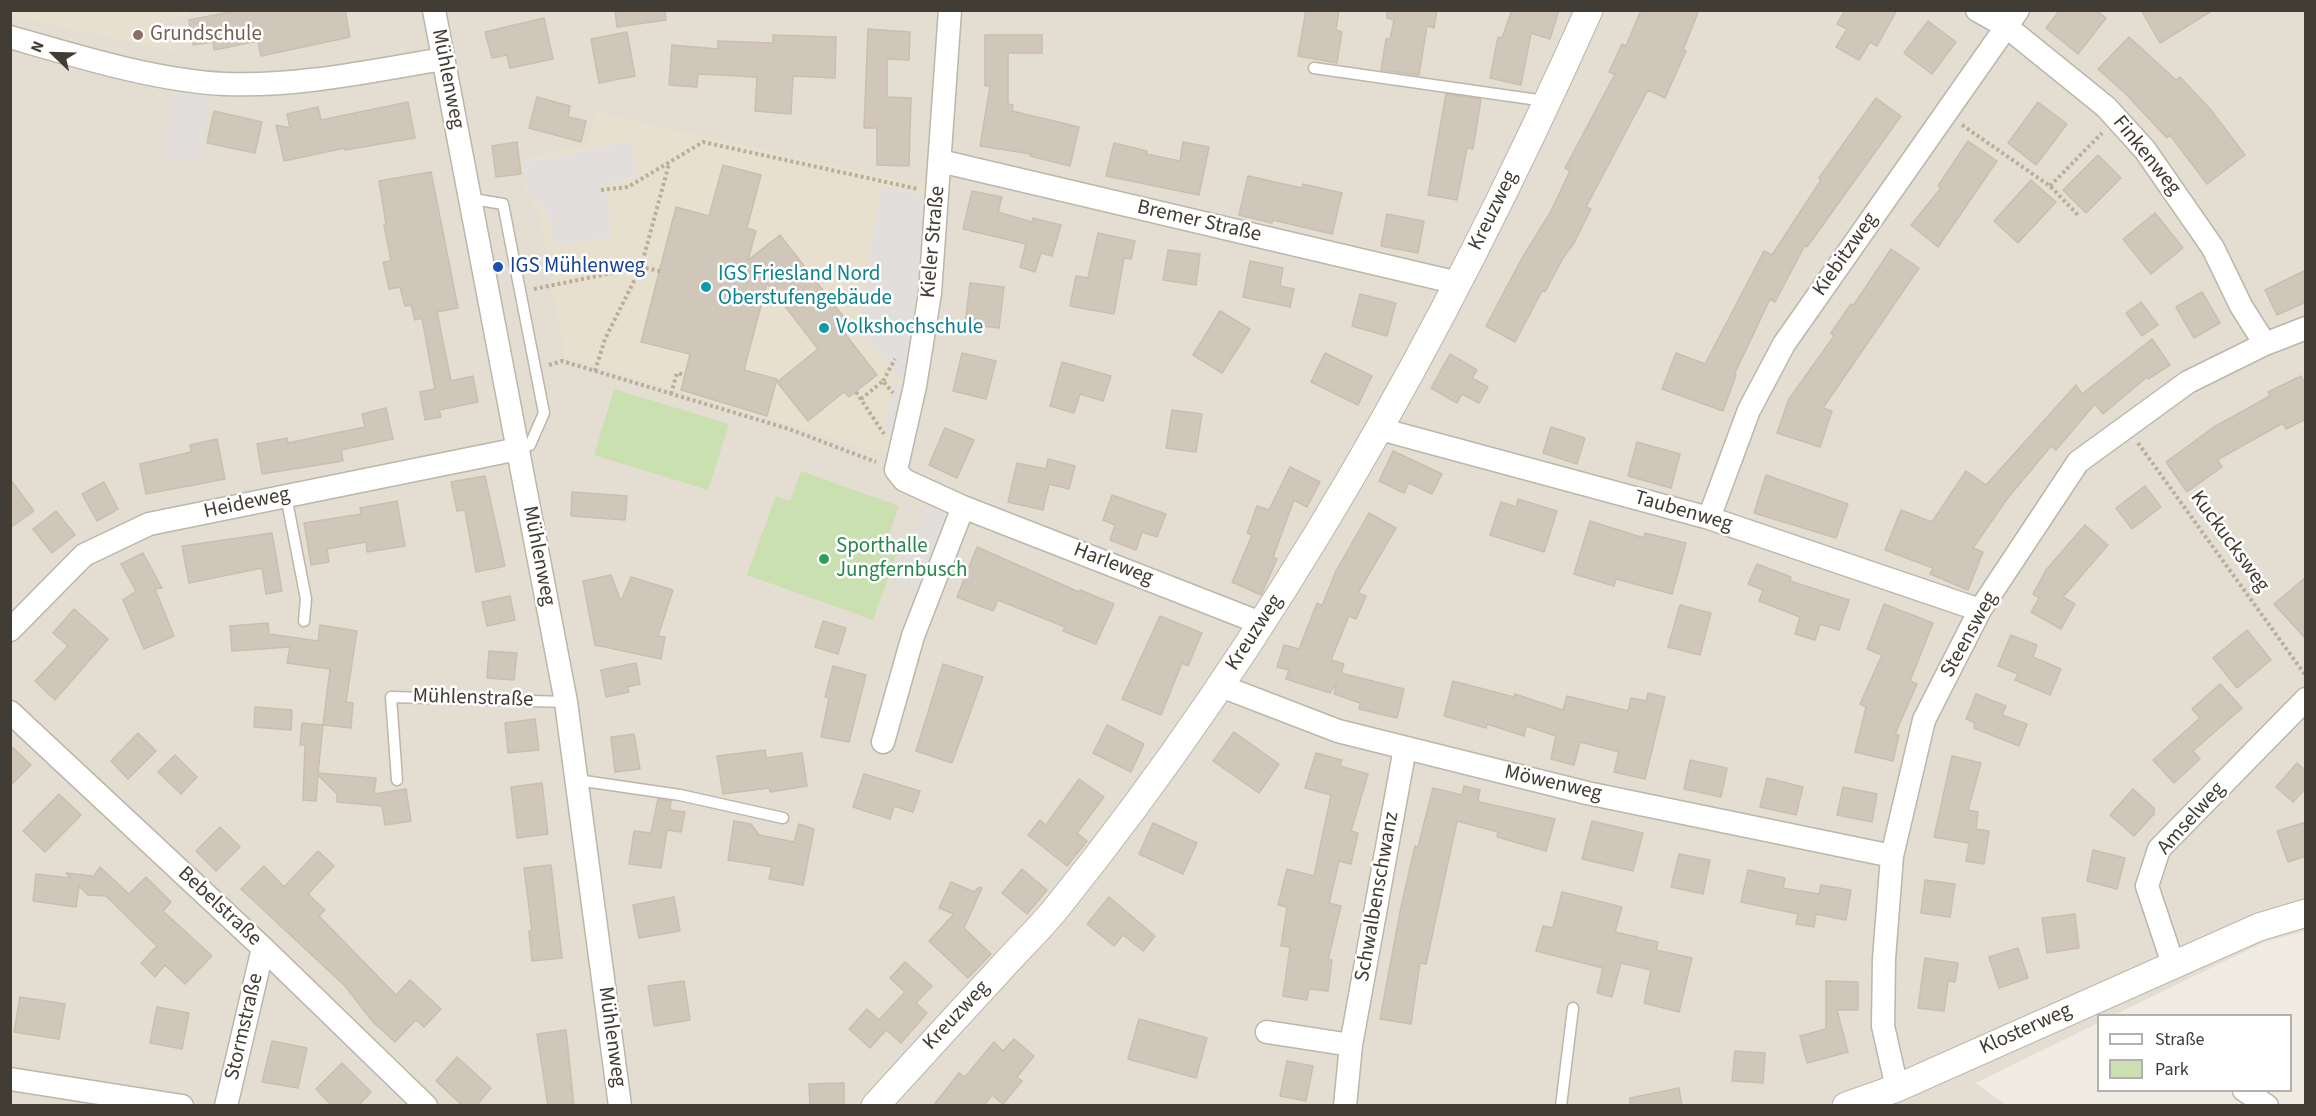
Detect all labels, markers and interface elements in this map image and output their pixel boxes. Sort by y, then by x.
place label: Grundschule [150,22,262,48]
north arrow [24,24,84,84]
street label: Mühlenweg [425,27,469,131]
marker: Grundschule [131,28,145,42]
text: N [25,38,50,56]
street label: Finkenweg [2106,111,2186,201]
street label: Kreuzweg [1464,167,1524,255]
street label: Kieler Straße [917,185,951,299]
street label: Bremer Straße [1134,195,1264,249]
street label: Kiebitzweg [1808,208,1884,302]
place label: IGS Mühlenweg [510,254,645,280]
marker: IGS Mühlenweg [491,260,505,274]
place label: IGS Friesland Nord Oberstufengebäude [718,262,892,312]
marker: IGS Friesland Nord Oberstufengebäude [699,280,713,294]
place label: Volkshochschule [836,315,983,341]
marker: Volkshochschule [817,321,831,335]
street label: Heideweg [202,483,292,525]
street label: Taubenweg [1631,486,1735,538]
street label: Kuckucksweg [2184,486,2274,598]
street label: Mühlenweg [516,504,560,608]
place label: Sporthalle Jungfernbusch [836,534,968,584]
street label: Harleweg [1070,538,1156,592]
marker: Sporthalle Jungfernbusch [817,552,831,566]
street label: Steensweg [1936,588,2004,682]
street label: Kreuzweg [1221,590,1289,676]
street label: Mühlenstraße [412,684,534,714]
street label: Möwenweg [1502,761,1604,807]
street label: Amselweg [2153,777,2231,861]
street label: Schwalbenschwanz [1351,810,1405,984]
street label: Bebelstraße [172,862,266,952]
street label: Stormstraße [220,971,270,1083]
street label: Kreuzweg [919,976,995,1056]
street label: Mühlenweg [591,985,631,1089]
street label: Klosterweg [1976,999,2076,1061]
legend [2097,1014,2292,1092]
text: Straße [2155,1027,2204,1052]
text: Park [2155,1057,2189,1082]

